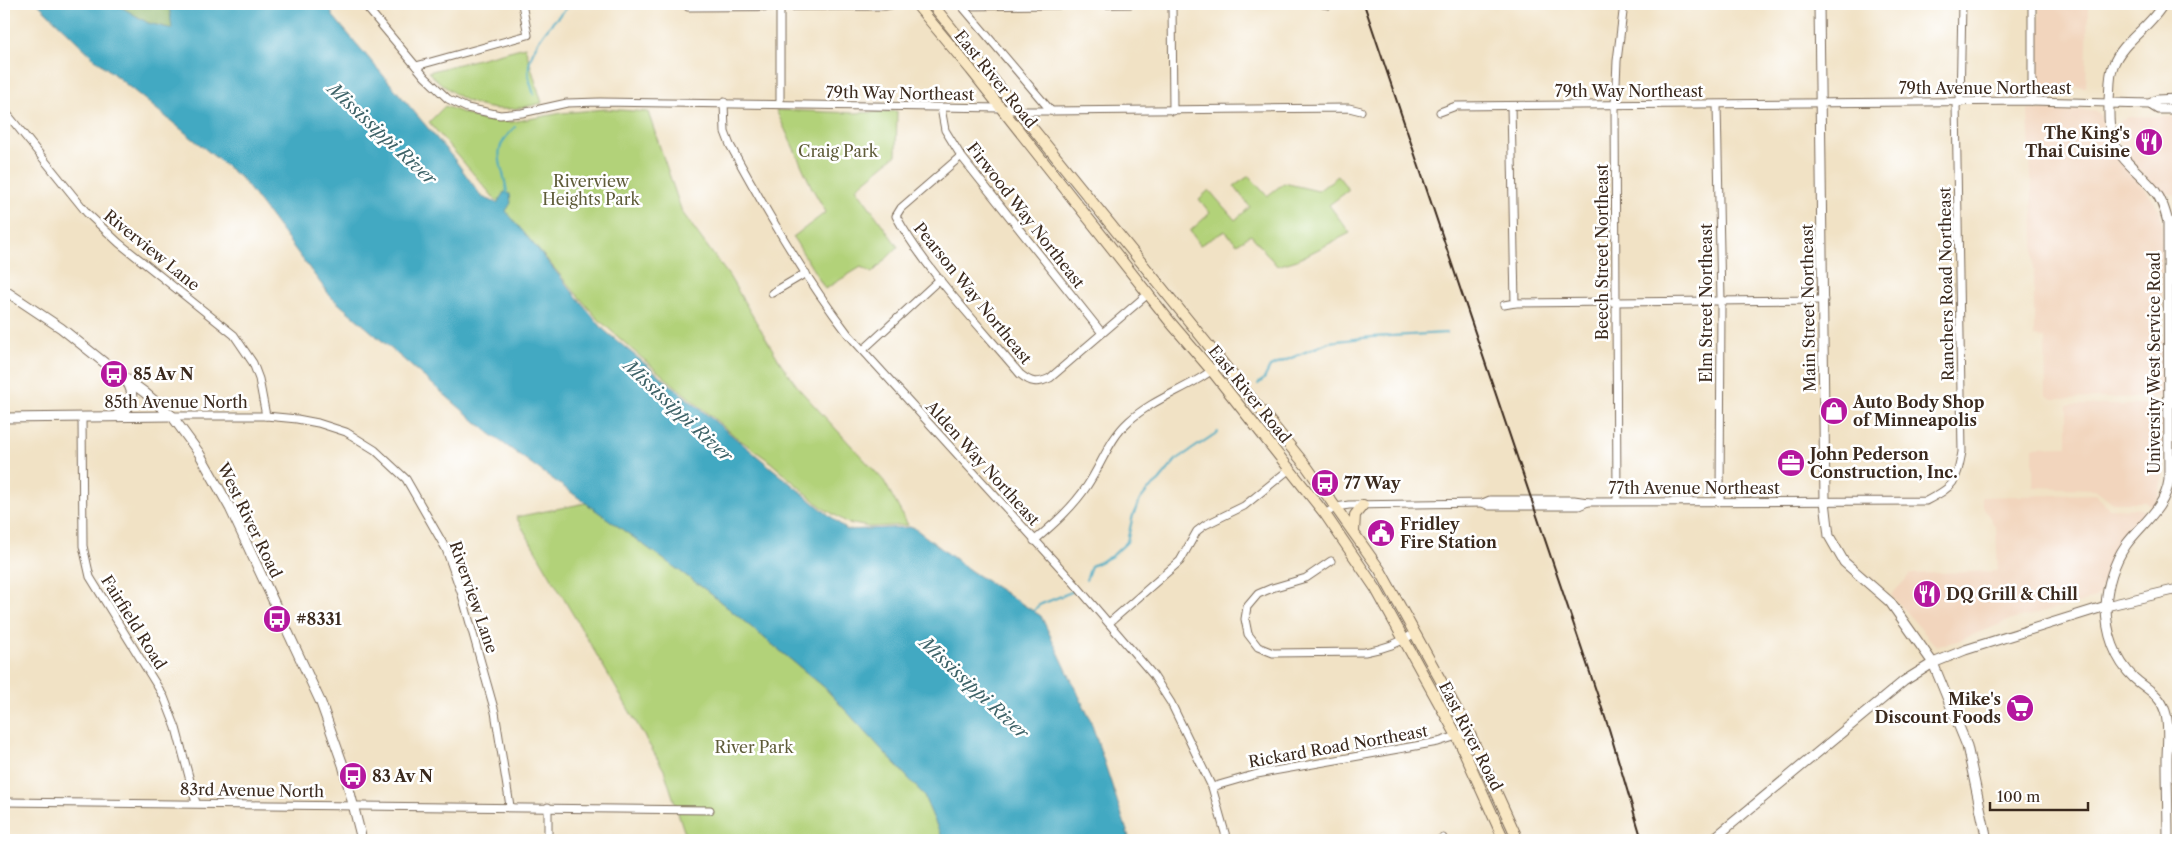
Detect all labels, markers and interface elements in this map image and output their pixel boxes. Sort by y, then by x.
street label: East River Road [950,26,1042,132]
water label: Mississippi River [322,77,442,191]
street label: 79th Avenue Northeast [1899,78,2072,98]
street label: 79th Way Northeast [1555,81,1704,101]
street label: 79th Way Northeast [826,82,975,104]
place label: The King's Thai Cuisine [2025,123,2130,161]
restaurant icon: The King's Thai Cuisine [2134,127,2164,157]
street label: Firwood Way Northeast [963,138,1089,292]
park label: Craig Park [798,141,879,161]
street label: Beech Street Northeast [1592,163,1612,340]
park label: Riverview Heights Park [542,171,640,209]
street label: Ranchers Road Northeast [1934,186,1958,381]
street label: Riverview Lane [100,205,204,295]
street label: Pearson Way Northeast [910,218,1037,368]
street label: Elm Street Northeast [1696,223,1716,383]
street label: Main Street Northeast [1797,223,1819,392]
street label: University West Service Road [2144,252,2164,474]
street label: East River Road [1204,341,1296,447]
water label: Mississippi River [618,354,738,468]
bus stop icon: 85 Av N [99,359,129,389]
place label: 85 Av N [133,364,194,384]
street label: 85th Avenue North [104,392,248,412]
place label: Auto Body Shop of Minneapolis [1852,392,1985,430]
street label: Alden Way Northeast [921,396,1044,530]
shop icon: Auto Body Shop of Minneapolis [1819,396,1849,426]
place label: John Pederson Construction, Inc. [1807,444,1958,482]
office icon: John Pederson Construction, Inc. [1776,448,1806,478]
street label: West River Road [213,458,287,581]
bus stop icon: 77 Way [1310,468,1340,498]
place label: 77 Way [1344,473,1402,493]
street label: 77th Avenue Northeast [1608,478,1780,498]
place label: Fridley Fire Station [1400,514,1497,552]
public building icon: Fridley Fire Station [1366,518,1396,548]
street label: Riverview Lane [445,538,503,656]
street label: Fairfield Road [97,571,171,673]
restaurant icon: DQ Grill & Chill [1912,579,1942,609]
place label: DQ Grill & Chill [1946,584,2078,604]
bus stop icon: #8331 [262,604,292,634]
place label: #8331 [296,609,342,629]
water label: Mississippi River [914,631,1034,745]
street label: East River Road [1435,678,1507,794]
place label: Mike's Discount Foods [1874,689,2001,727]
supermarket icon: Mike's Discount Foods [2005,693,2035,723]
street label: Rickard Road Northeast [1247,720,1430,772]
park label: River Park [714,737,794,757]
bus stop icon: 83 Av N [338,761,368,791]
place label: 83 Av N [372,766,433,786]
street label: 83rd Avenue North [180,779,324,801]
scale bar [1990,779,2087,811]
text: 100 m [1997,787,2040,806]

